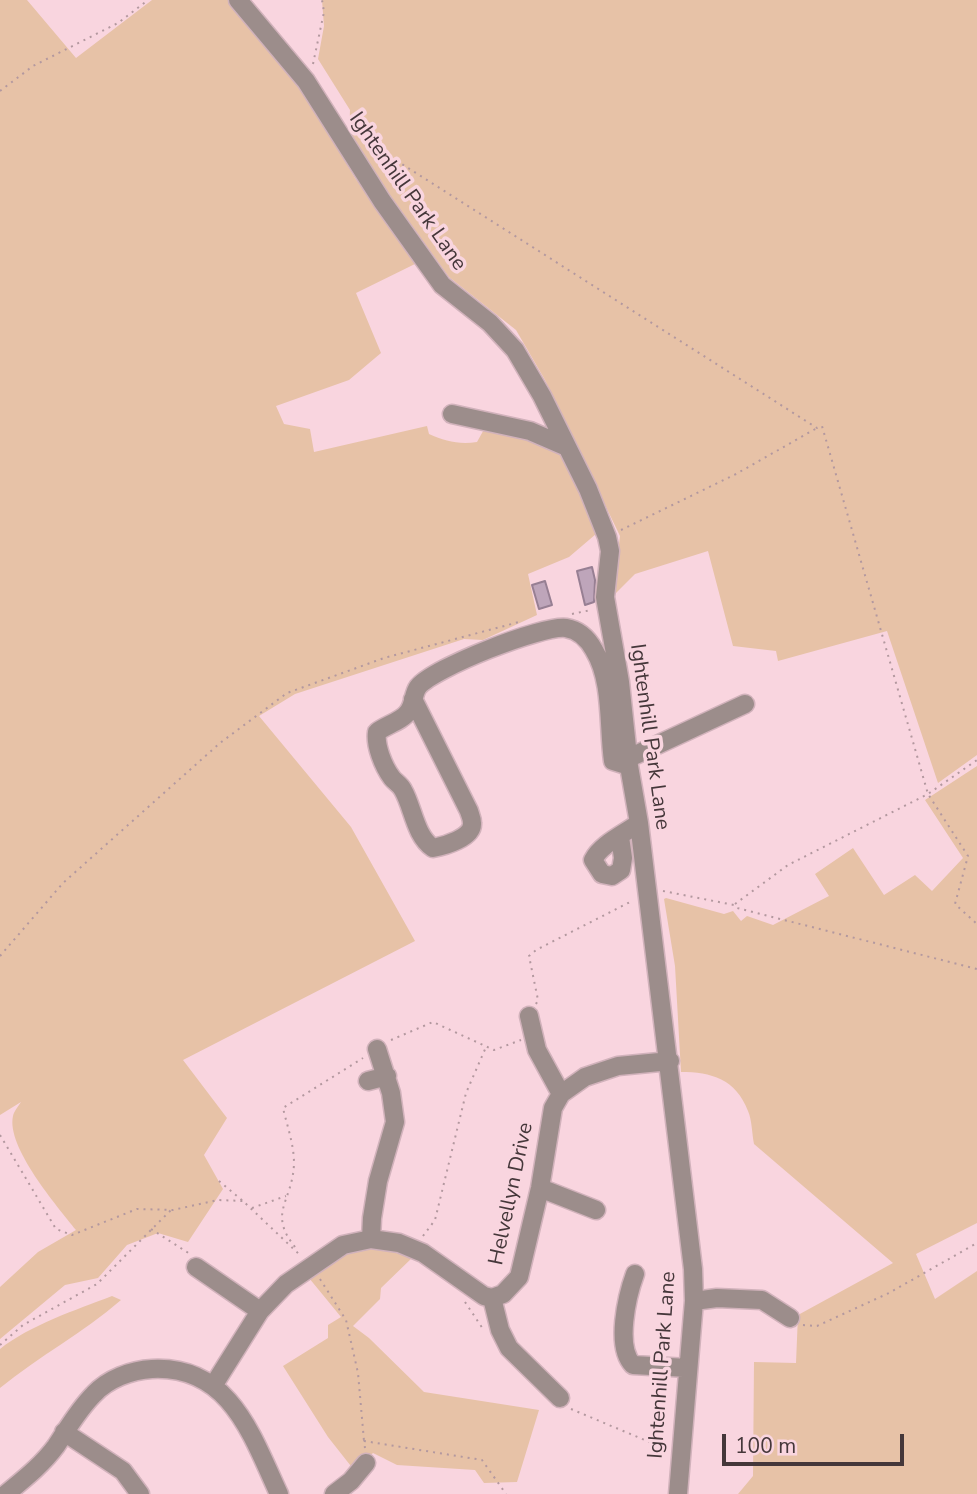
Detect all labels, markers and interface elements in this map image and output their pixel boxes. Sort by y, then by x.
street label: Ightenhill Park Lane [343,108,471,276]
street label: Ightenhill Park Lane [623,642,675,832]
street label: Helvellyn Drive [485,1120,539,1268]
street label: Ightenhill Park Lane [644,1271,682,1459]
scale bar [725,1420,907,1464]
text: 100 m [735,1432,796,1460]

